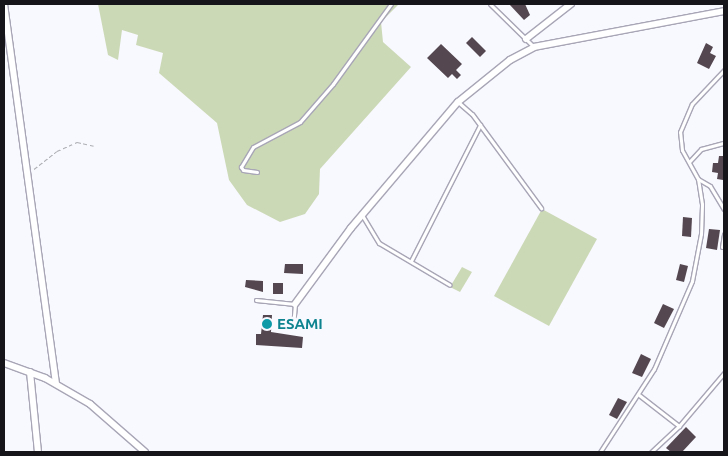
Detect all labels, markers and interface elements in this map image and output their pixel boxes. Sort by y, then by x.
place label: ESAMI [277,315,323,333]
marker: ESAMI [261,318,273,330]

